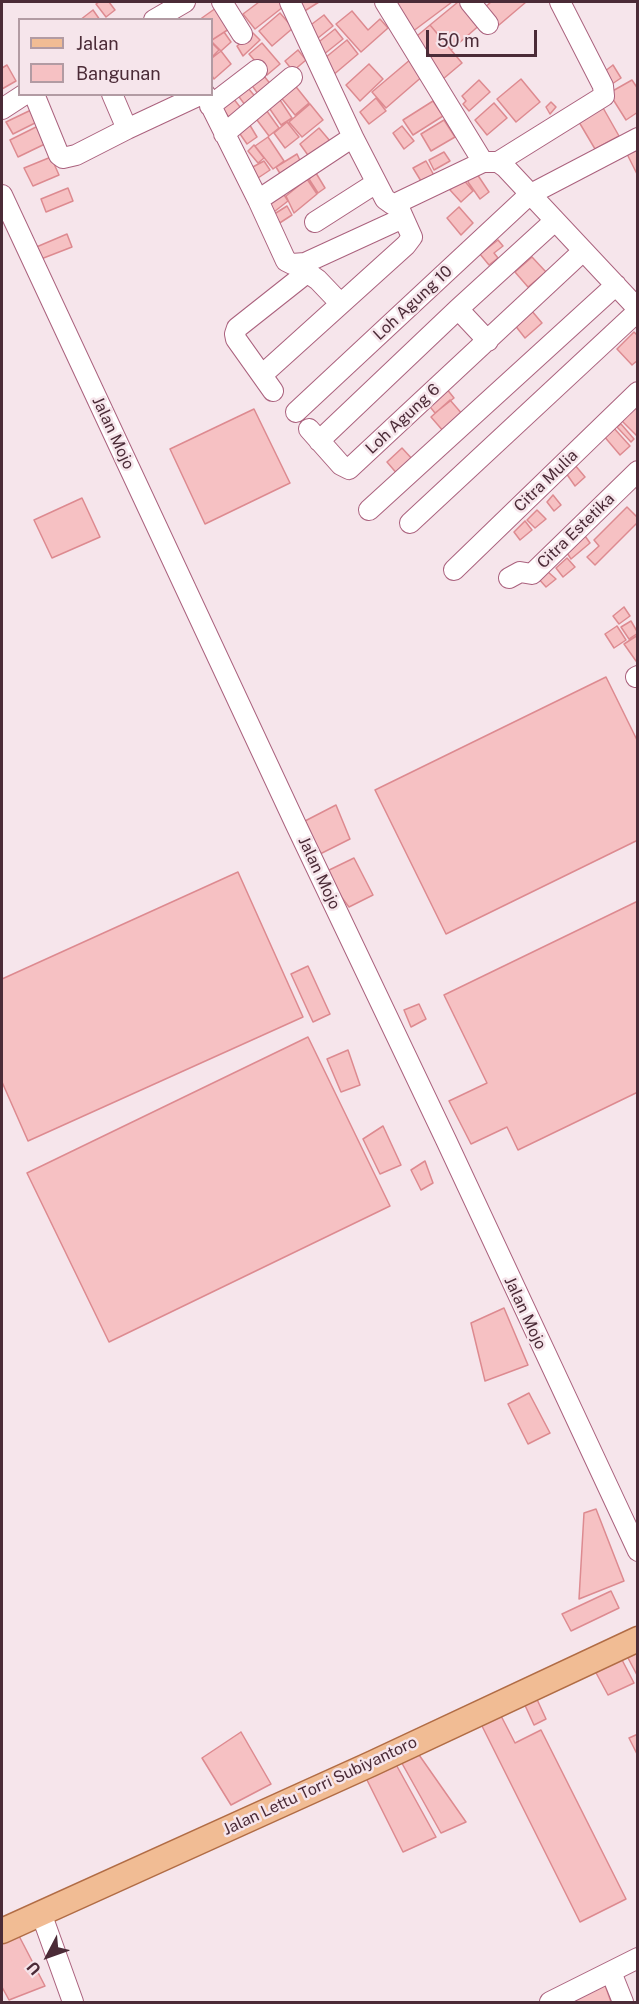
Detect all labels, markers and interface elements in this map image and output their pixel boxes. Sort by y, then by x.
legend [18,18,213,96]
scale bar [429,18,540,56]
text: 50 m [437,30,480,51]
text: Jalan [76,33,119,54]
text: Bangunan [76,63,161,84]
street label: Loh Agung 10 [370,262,456,344]
street label: Loh Agung 6 [362,380,444,458]
street label: Jalan Mojo [88,394,138,472]
street label: Citra Mulia [510,446,582,516]
street label: Citra Estetika [533,489,619,573]
street label: Jalan Mojo [294,834,344,912]
street label: Jalan Mojo [500,1274,550,1352]
street label: Jalan Lettu Torri Subiyantoro [220,1733,420,1839]
north arrow [18,1926,78,1986]
text: U [23,1958,45,1979]

